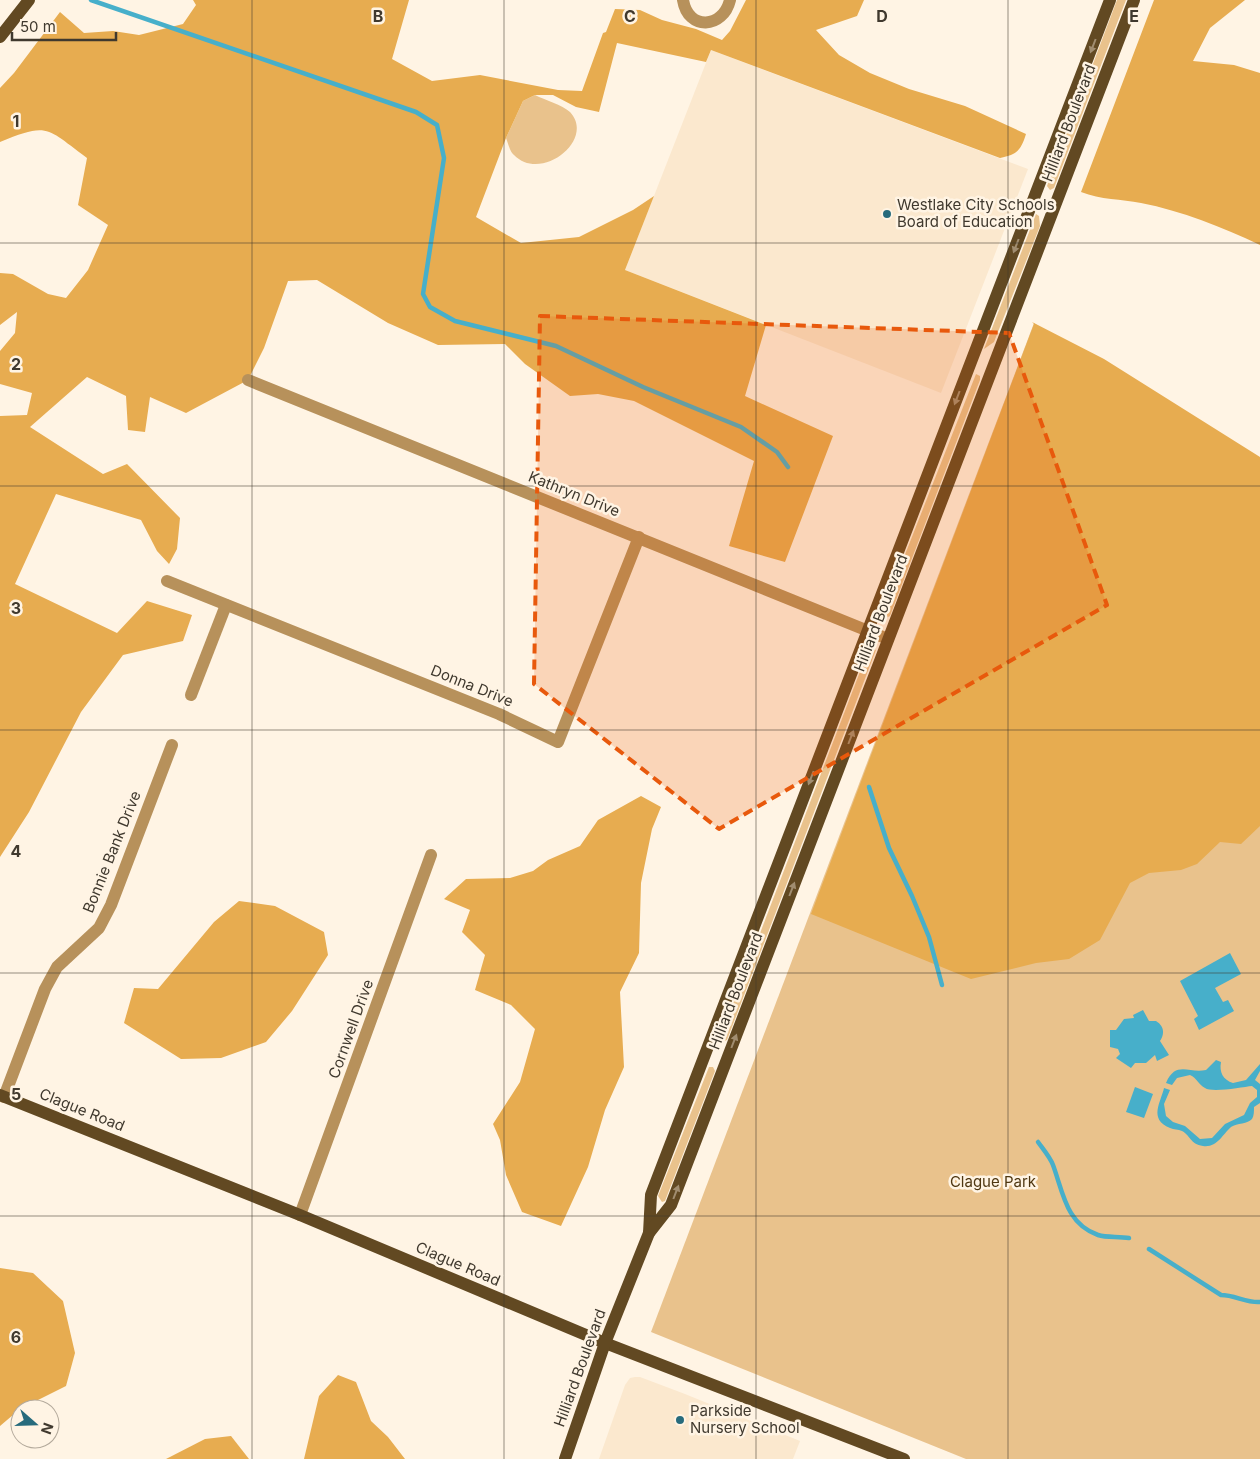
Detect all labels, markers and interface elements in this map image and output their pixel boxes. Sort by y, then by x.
text: B [373,6,383,26]
text: C [624,6,636,26]
text: D [876,6,888,26]
text: E [1129,6,1139,26]
scale bar [12,10,116,42]
text: 50 m [20,17,56,36]
one-way arrow [1089,38,1096,53]
street label: Hilliard Boulevard [1037,62,1100,184]
text: 1 [13,111,19,131]
place label: Westlake City Schools Board of Education [897,195,1055,231]
marker: Westlake City Schools Board of Education [881,208,893,220]
one-way arrow [1012,239,1020,254]
text: 2 [11,354,21,374]
one-way arrow [953,391,961,405]
street label: Kathryn Drive [526,467,623,520]
street label: Hilliard Boulevard [849,552,912,674]
text: 3 [11,598,21,618]
street label: Donna Drive [428,660,516,711]
one-way arrow [848,730,855,745]
one-way arrow [807,771,814,786]
street label: Bonnie Bank Drive [78,788,145,916]
text: 4 [11,841,22,861]
one-way arrow [789,882,797,896]
street label: Hilliard Boulevard [704,930,767,1052]
street label: Cornwell Drive [324,977,377,1081]
one-way arrow [730,1033,738,1048]
text: 5 [11,1084,21,1104]
street label: Clague Road [37,1084,128,1135]
park label: Clague Park [950,1172,1037,1191]
one-way arrow [673,1185,680,1200]
street label: Clague Road [413,1237,503,1290]
street label: Hilliard Boulevard [549,1306,610,1429]
text: 6 [11,1327,21,1347]
north arrow [10,1399,60,1449]
place label: Parkside Nursery School [690,1401,800,1437]
marker: Parkside Nursery School [674,1414,686,1426]
text: N [38,1421,57,1437]

